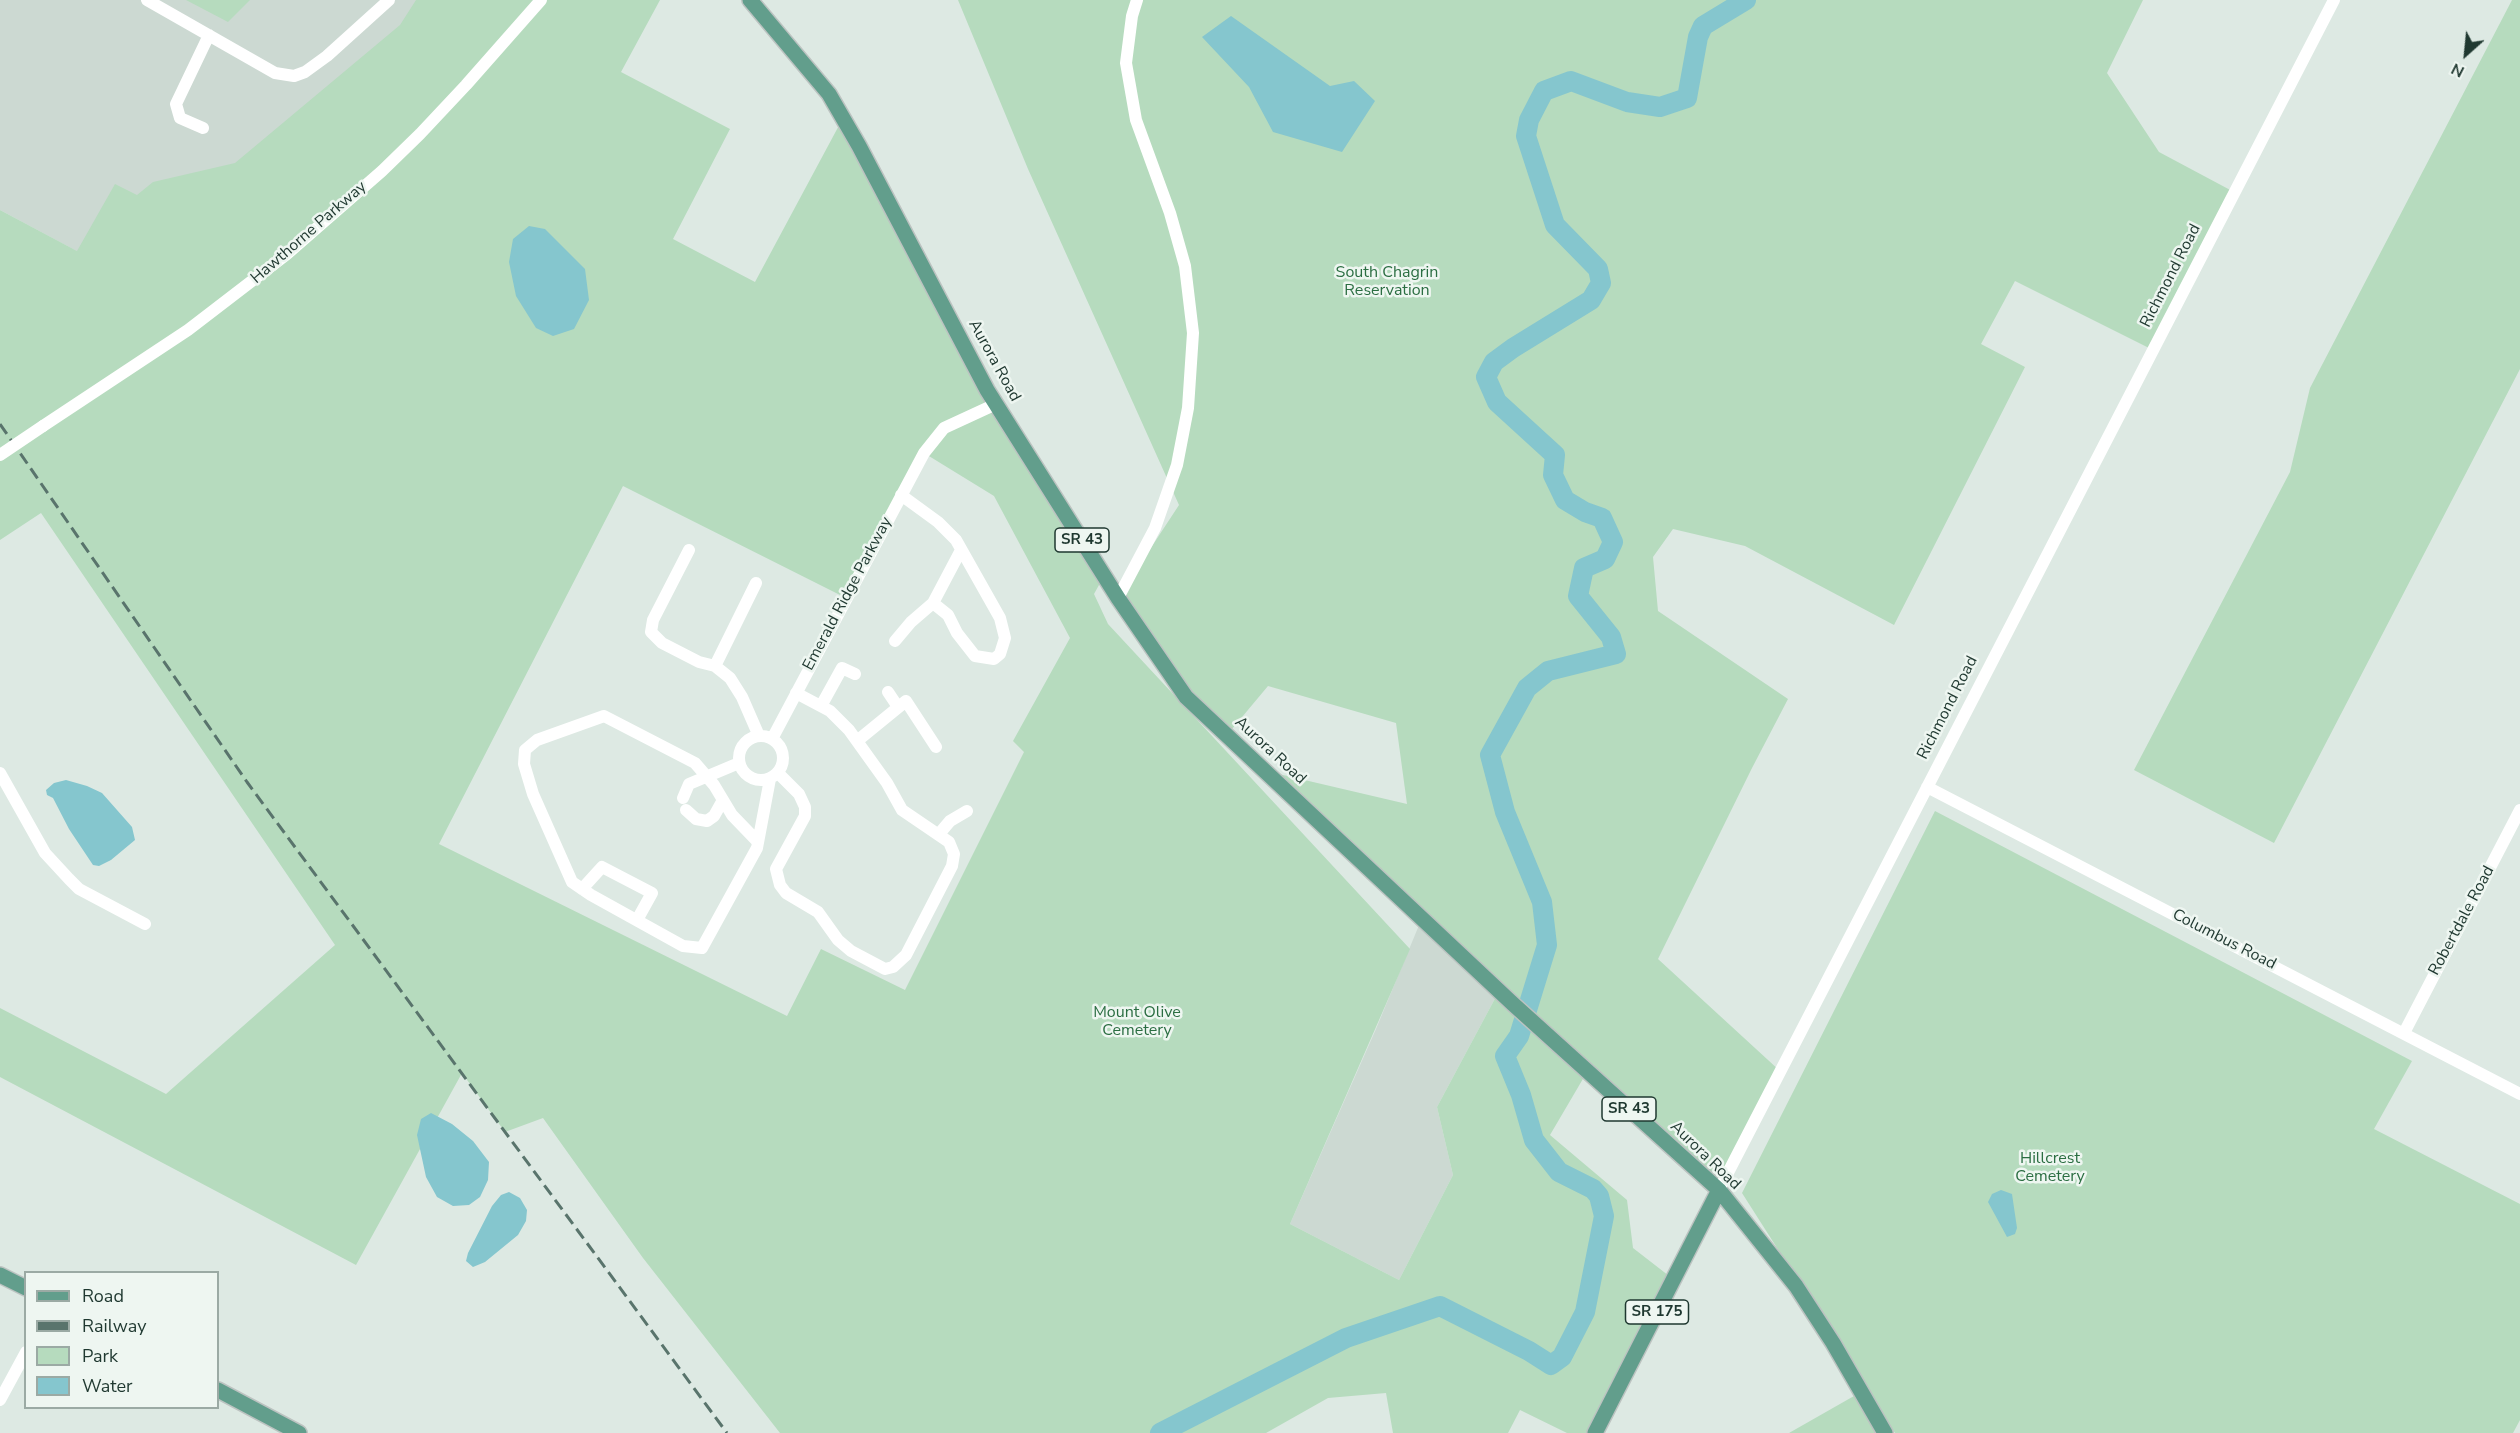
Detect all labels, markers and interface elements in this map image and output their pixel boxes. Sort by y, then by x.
north arrow [2436,24,2496,84]
text: N [2448,58,2468,83]
street label: Hawthorne Parkway [247,178,371,288]
street label: Richmond Road [2137,221,2205,331]
park label: South Chagrin Reservation [1336,263,1438,301]
street label: Aurora Road [964,317,1024,405]
street label: Emerald Ridge Parkway [799,514,897,674]
road number: SR 43 [1055,528,1109,552]
street label: Richmond Road [1914,653,1982,763]
street label: Aurora Road [1230,713,1310,789]
street label: Robertdale Road [2425,863,2499,979]
street label: Columbus Road [2169,906,2279,974]
park label: Mount Olive Cemetery [1093,1003,1181,1041]
road number: SR 43 [1602,1097,1656,1121]
street label: Aurora Road [1666,1118,1744,1194]
park label: Hillcrest Cemetery [2015,1149,2085,1187]
legend [24,1271,219,1409]
text: Road [82,1284,124,1308]
road number: SR 175 [1626,1300,1688,1324]
text: Railway [82,1314,147,1338]
text: Park [82,1344,118,1368]
text: Water [82,1374,133,1398]

